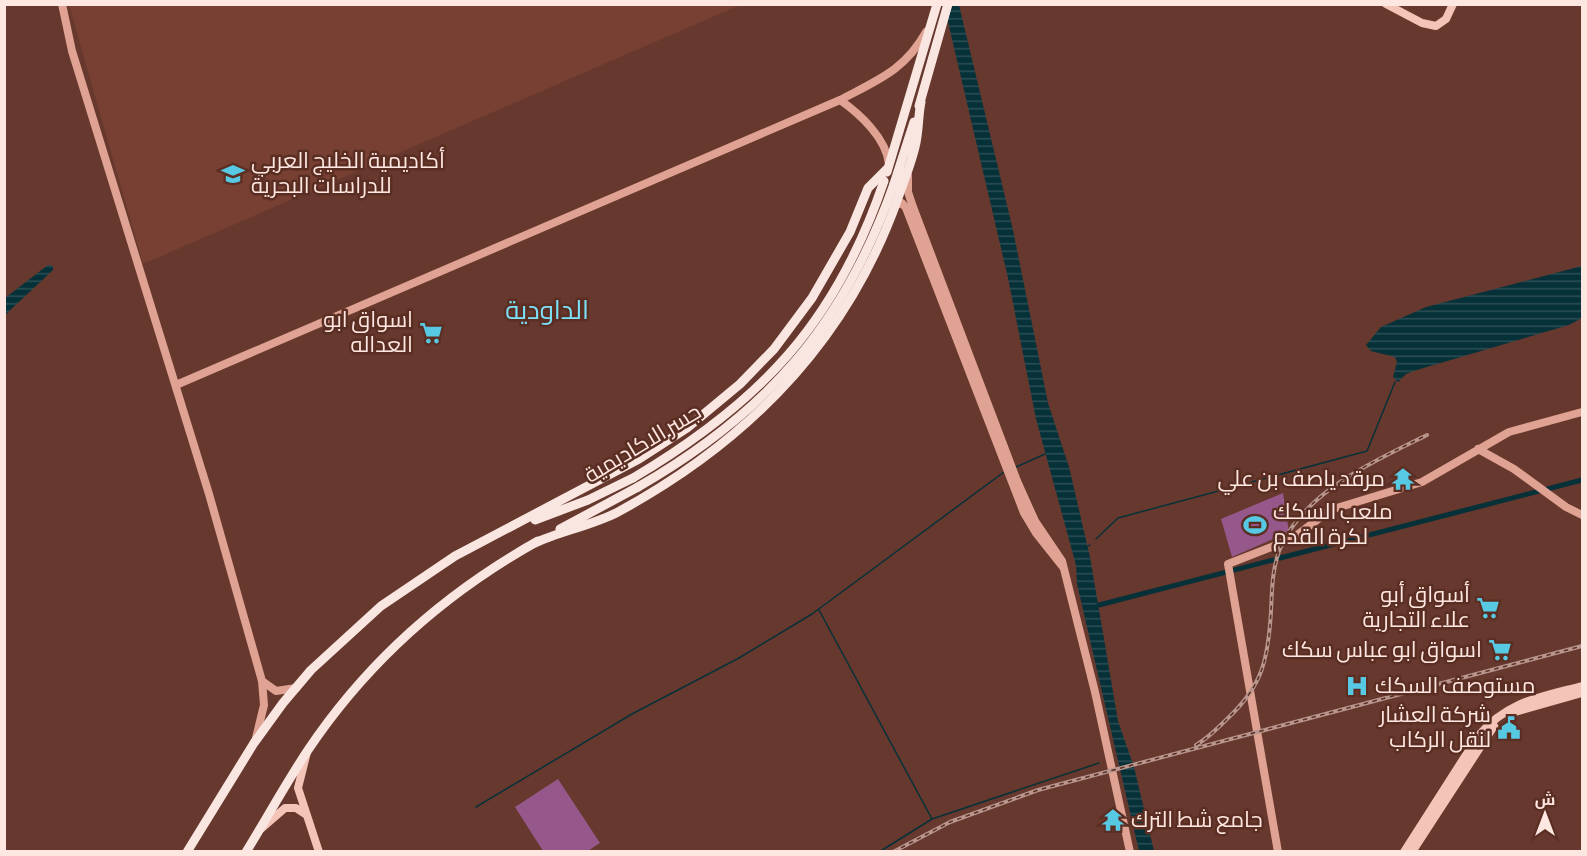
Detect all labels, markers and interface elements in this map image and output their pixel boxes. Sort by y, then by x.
place label: أكاديمية الخليج العربي للدراسات البحرية [251,147,445,200]
school or university icon: أكاديمية الخليج العربي للدراسات البحرية [220,161,246,187]
district label: الداودية [505,296,589,327]
place label: اسواق ابو العداله [323,307,413,359]
supermarket icon: اسواق ابو العداله [418,320,444,346]
street label: جسر الاكاديمية [580,399,706,489]
place label: مرقد ياصف بن علي [1218,466,1385,495]
temple icon: مرقد ياصف بن علي [1390,466,1416,492]
place label: ملعب السكك لكرة القدم [1273,499,1393,552]
sports icon: ملعب السكك لكرة القدم [1242,512,1268,538]
place label: أسواق أبو علاء التجارية [1362,581,1470,634]
supermarket icon: أسواق أبو علاء التجارية [1475,595,1501,621]
place label: اسواق ابو عباس سكك [1282,637,1482,664]
supermarket icon: اسواق ابو عباس سكك [1487,637,1513,663]
hospital icon: مستوصف السكك [1344,673,1370,699]
place label: مستوصف السكك [1375,673,1535,700]
place label: شركة العشار لنقل الركاب [1377,702,1491,754]
public building icon: شركة العشار لنقل الركاب [1496,715,1522,741]
north arrow [1515,784,1575,844]
text: ش [1535,791,1555,810]
temple icon: جامع شط الترك [1100,807,1126,833]
place label: جامع شط الترك [1131,807,1263,834]

